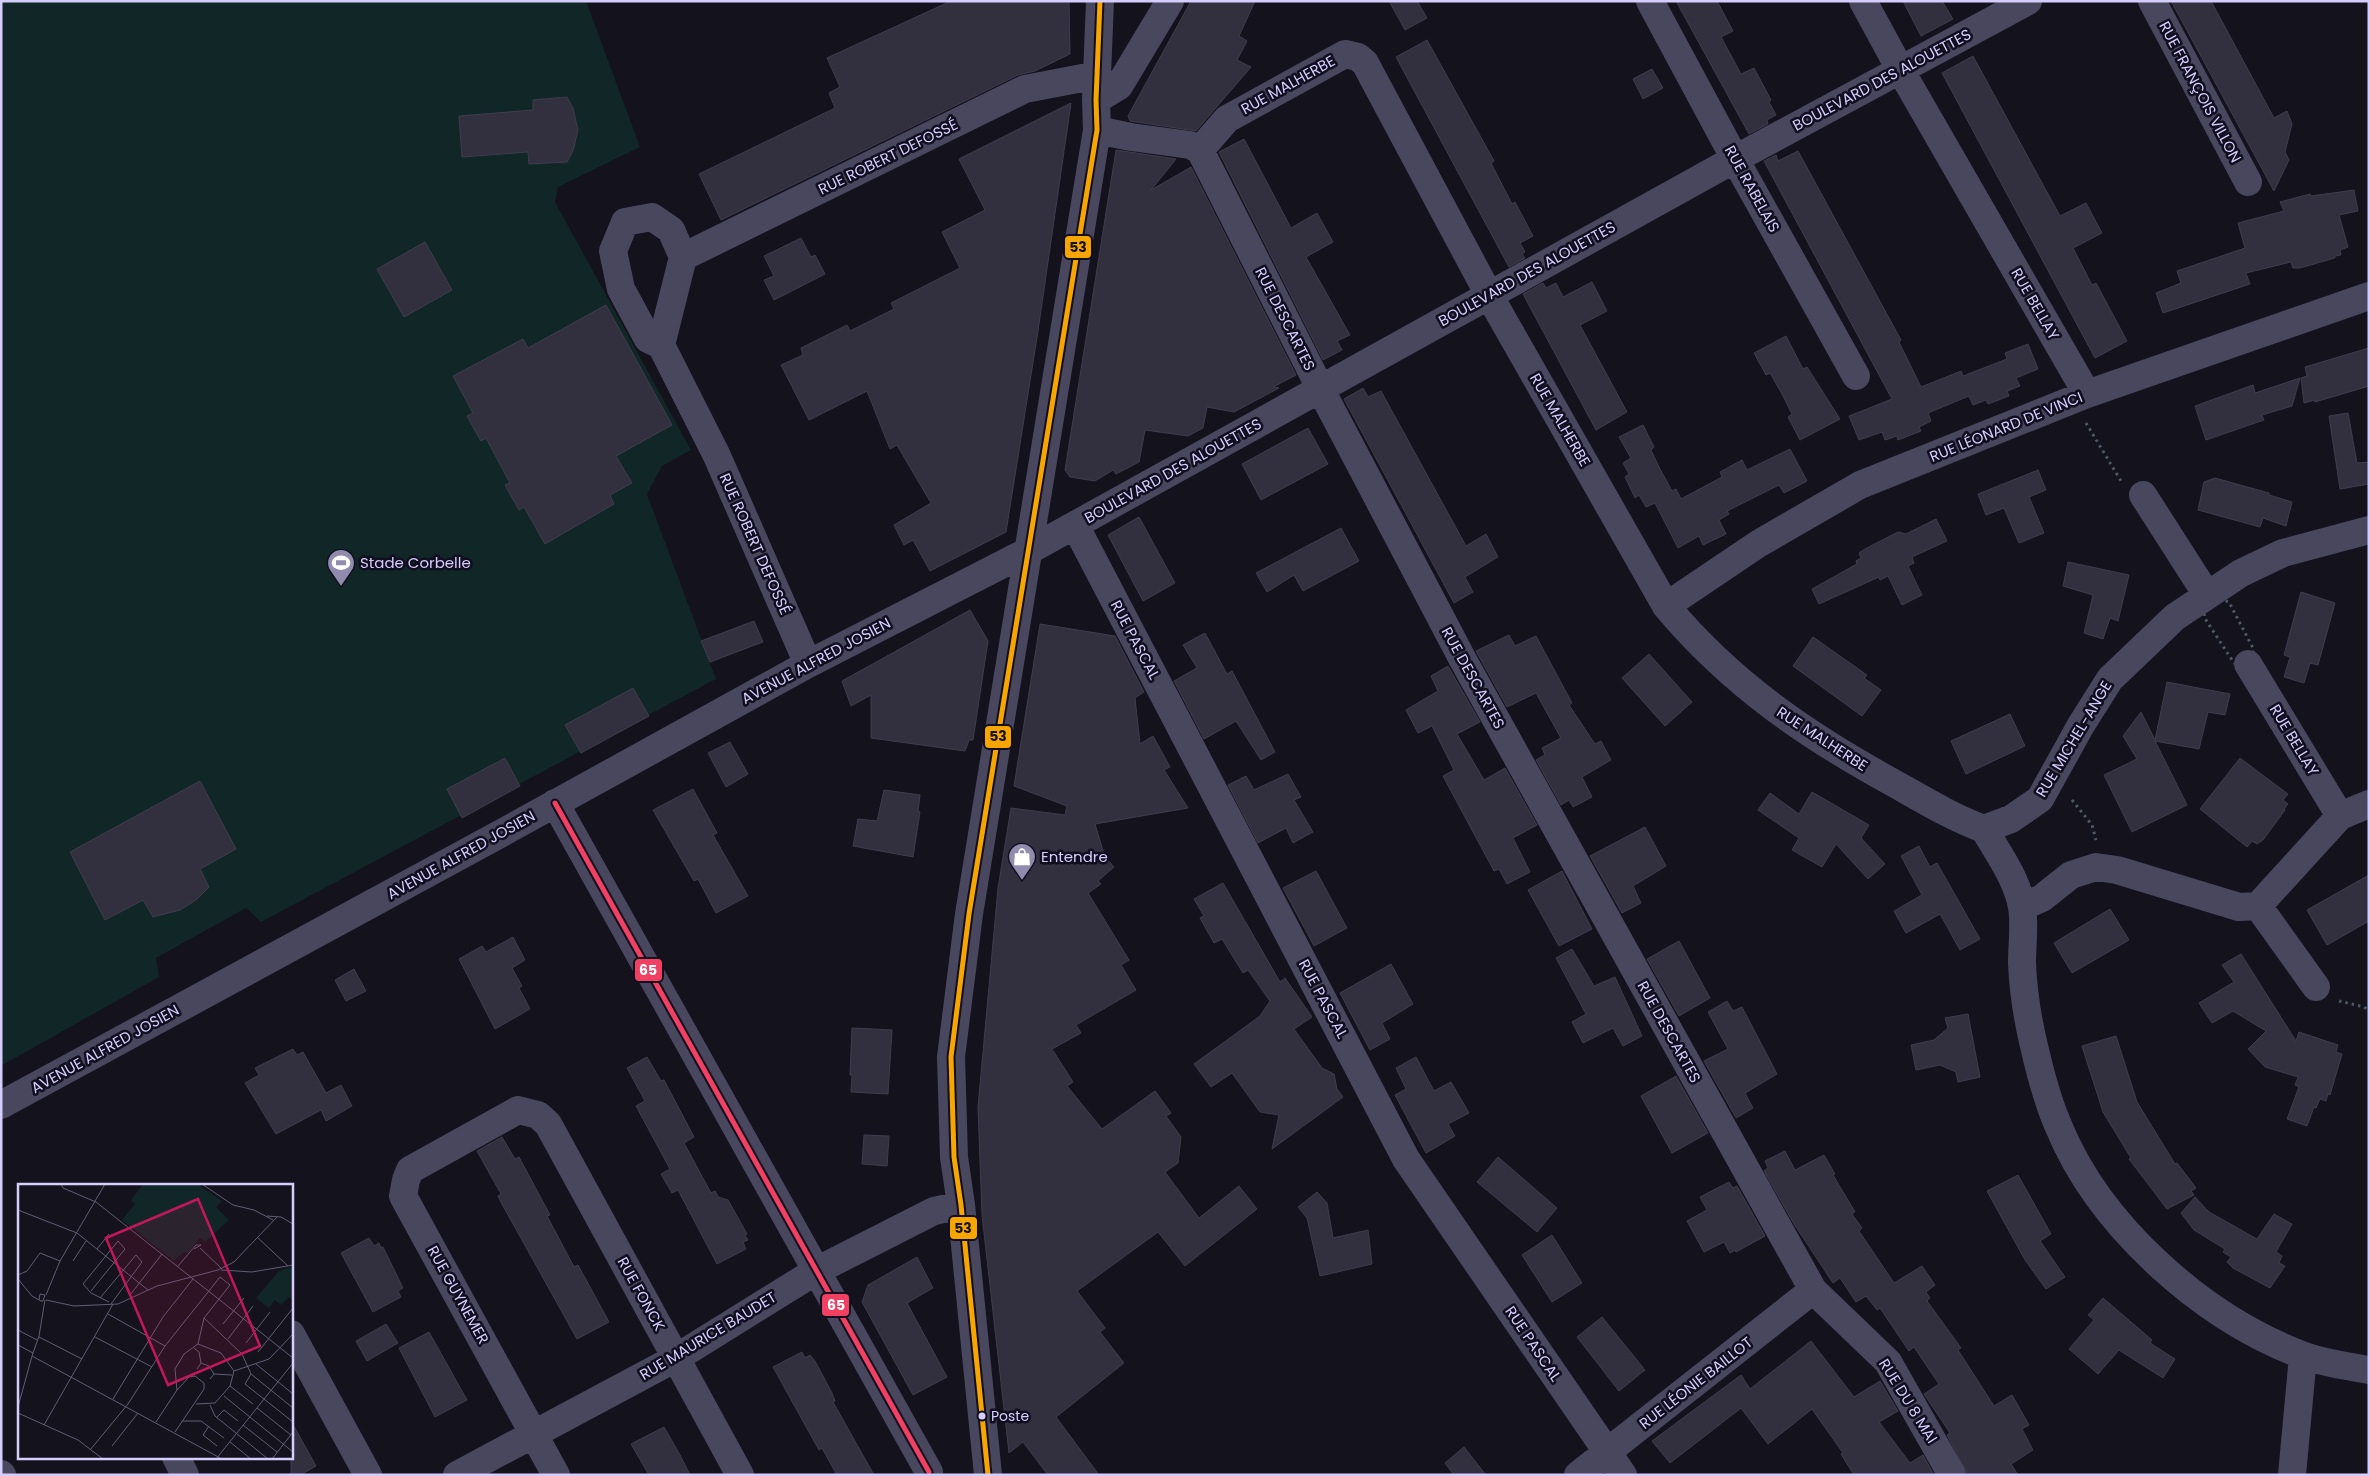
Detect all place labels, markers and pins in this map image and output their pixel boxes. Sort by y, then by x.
sports icon: Stade Corbelle [326,548,356,587]
place label: Stade Corbelle [360,552,471,573]
shop icon: Entendre [1007,842,1037,881]
place label: Entendre [1041,846,1108,867]
place label: Poste [991,1406,1029,1426]
marker: Poste [977,1411,987,1421]

